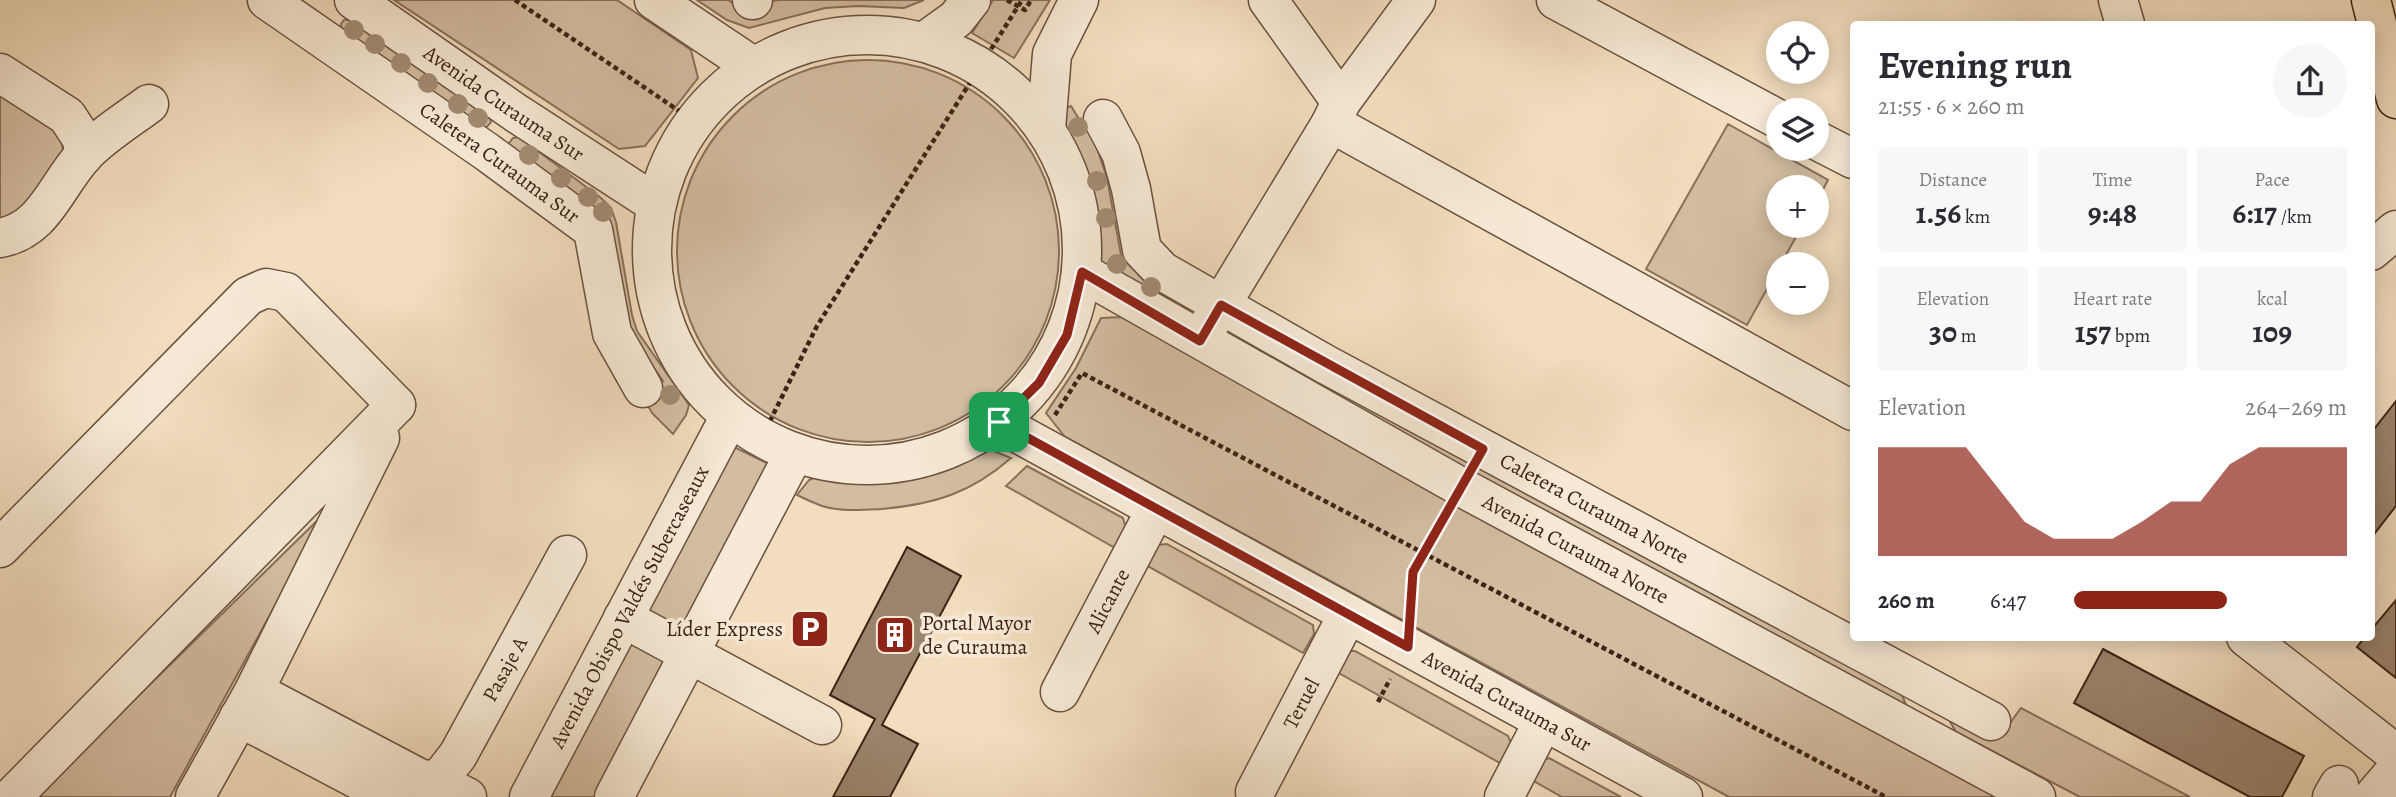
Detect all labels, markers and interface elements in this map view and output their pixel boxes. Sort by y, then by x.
map controls [1766,21,1829,315]
button: locate [1766,21,1829,84]
street label: Avenida Curauma Sur [417,38,590,168]
text: Evening run [1878,39,2072,91]
button: share [2273,44,2347,118]
text: 21:55 · 6 × 260 m [1878,91,2025,122]
street label: Caletera Curauma Sur [414,96,586,230]
button: layers [1766,98,1829,161]
text: Distance [1919,167,1987,193]
text: Time [2093,167,2132,193]
text: Pace [2255,167,2290,193]
button: + [1766,175,1829,238]
text: 1.56 [1915,193,1961,233]
text: 9:48 [2088,193,2137,233]
text: 6:17 [2232,193,2277,233]
text: km [1961,204,1990,230]
text: /km [2277,204,2312,230]
button: − [1766,252,1829,315]
text: Elevation [1916,286,1989,312]
text: Heart rate [2073,286,2152,312]
text: kcal [2257,286,2287,312]
text: 30 [1929,312,1957,352]
text: 157 [2075,312,2111,352]
text: 109 [2252,312,2292,352]
text: m [1957,323,1977,349]
text: bpm [2111,323,2150,349]
pin [969,392,1029,452]
text: Elevation [1878,392,1966,423]
text: 264–269 m [2245,392,2347,423]
icon: arrive [980,403,1018,441]
street label: Caletera Curauma Norte [1495,446,1694,570]
street label: Avenida Obispo Valdés Subercaseaux [543,461,715,754]
street label: Avenida Curauma Norte [1477,487,1674,610]
street label: Alicante [1079,564,1136,639]
text: 260 m [1878,585,1935,616]
text: 6:47 [1990,585,2026,616]
parking icon: Líder Express [789,608,831,650]
place label: Portal Mayor de Curauma [922,609,1032,661]
building icon: Portal Mayor de Curauma [874,614,916,656]
place label: Líder Express [666,615,783,643]
street label: Pasaje A [476,631,534,707]
street label: Avenida Curauma Sur [1417,643,1596,758]
street label: Teruel [1276,673,1326,734]

